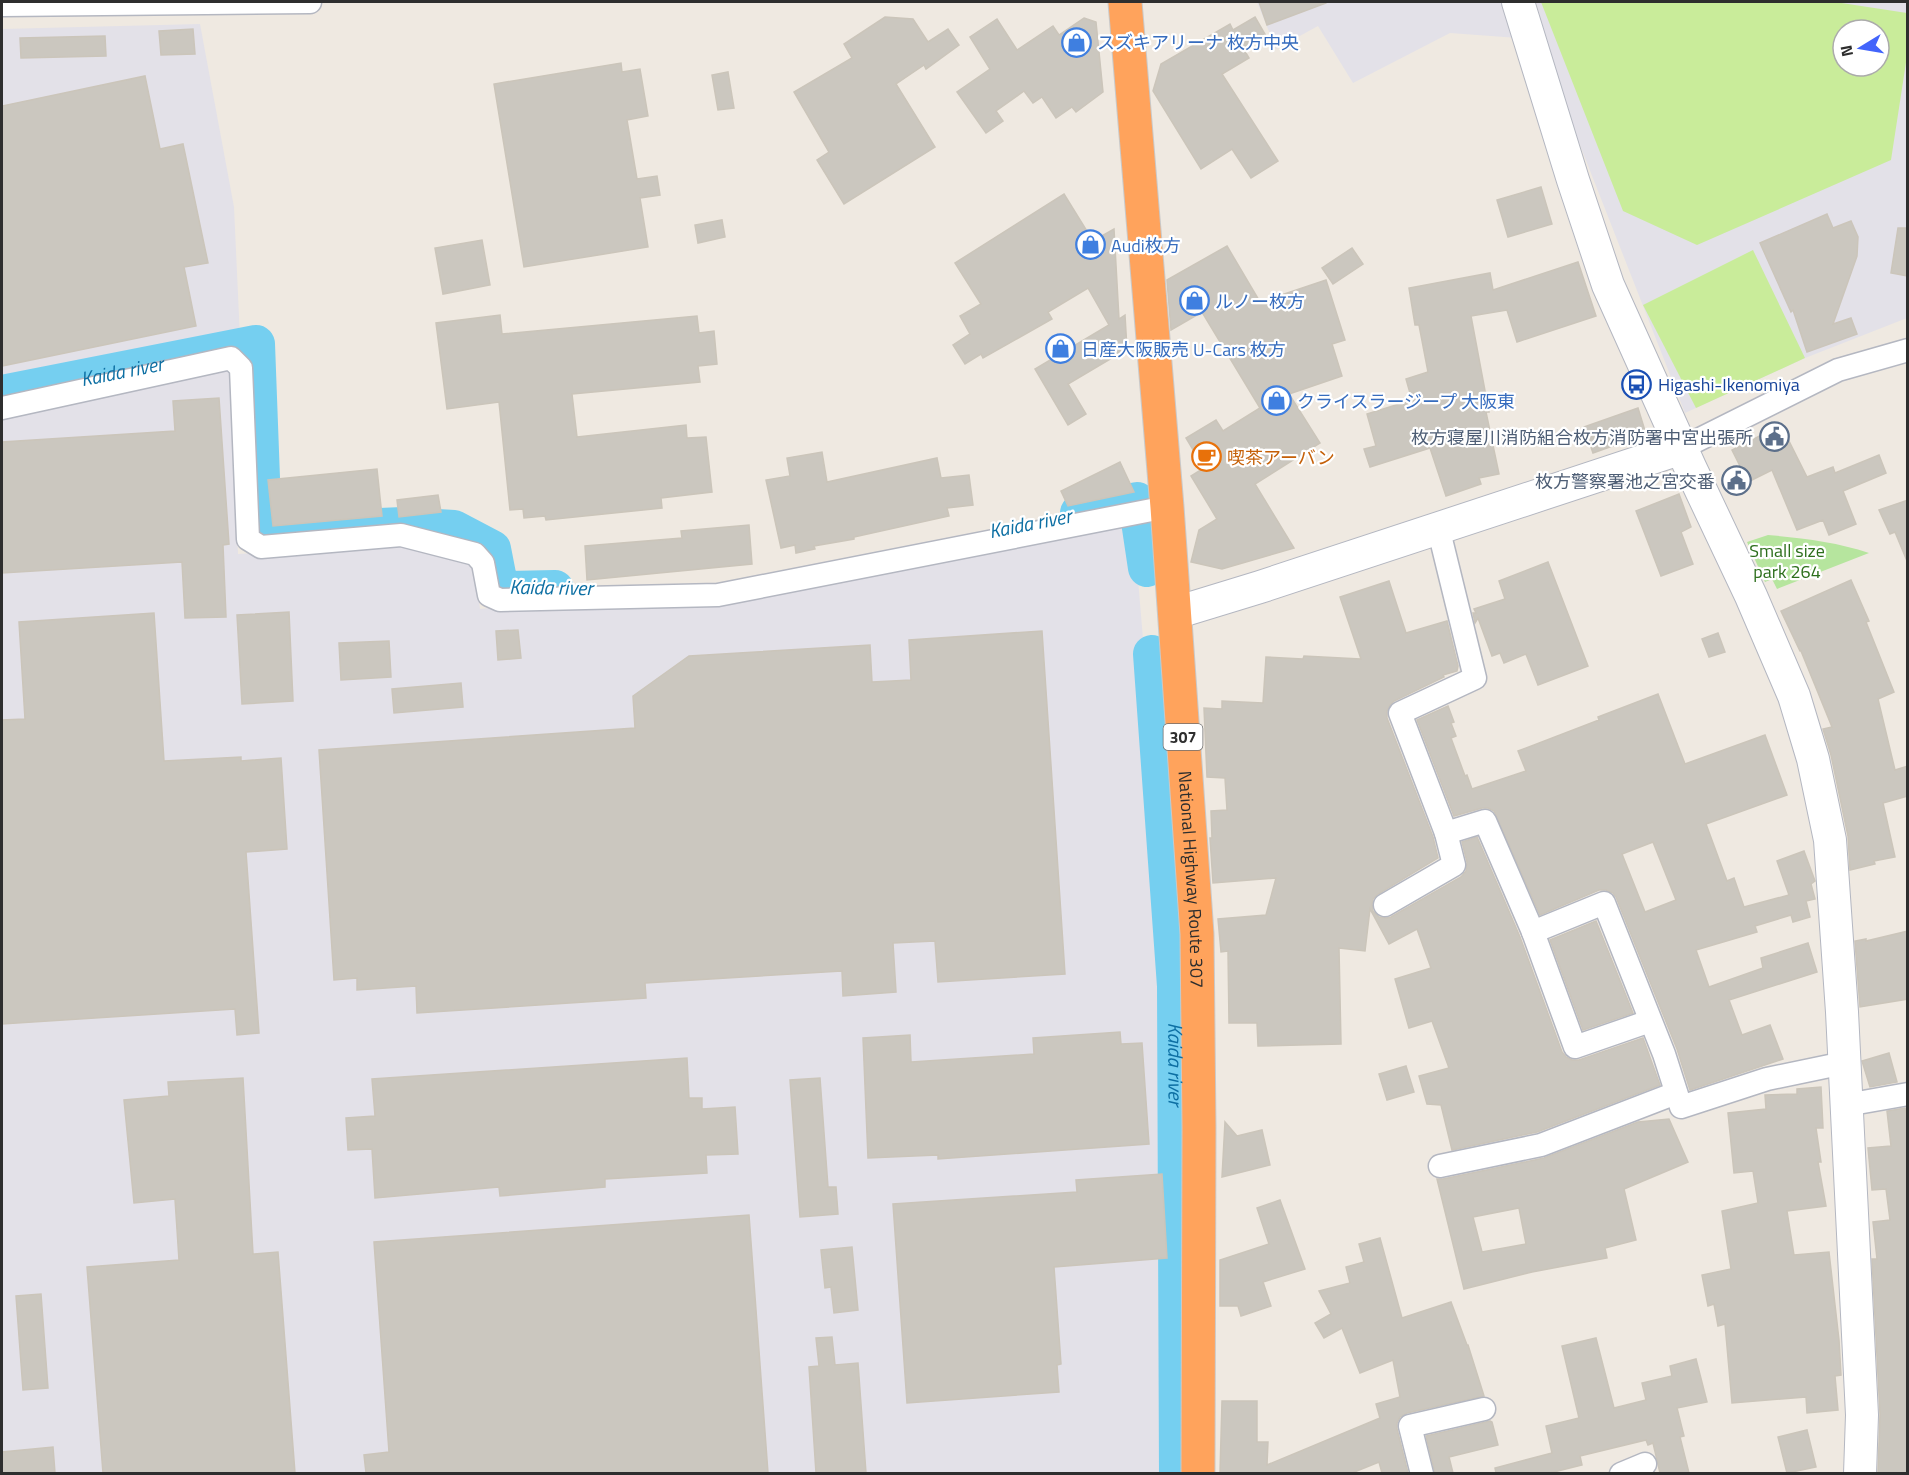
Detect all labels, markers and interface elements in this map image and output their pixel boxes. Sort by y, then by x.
north arrow [1831,18,1891,78]
shop icon: スズキアリーナ 枚方中央 [1060,26,1092,58]
place label: スズキアリーナ 枚方中央 [1097,29,1299,56]
text: N [1833,43,1859,59]
shop icon: Audi枚方 [1074,229,1106,261]
place label: Audi枚方 [1111,232,1181,259]
shop icon: ルノー枚方 [1178,285,1210,317]
place label: ルノー枚方 [1215,288,1305,315]
shop icon: 日産大阪販売 U-Cars 枚方 [1044,333,1076,365]
place label: 日産大阪販売 U-Cars 枚方 [1081,336,1286,363]
water label: Kaida river [78,347,168,394]
bus stop icon: Higashi-Ikenomiya [1621,368,1653,400]
place label: Higashi-Ikenomiya [1658,371,1800,398]
shop icon: クライスラージープ 大阪東 [1260,385,1292,417]
place label: クライスラージープ 大阪東 [1297,388,1515,415]
public building icon: 枚方寝屋川消防組合枚方消防署中宮出張所 [1758,421,1790,453]
place label: 枚方寝屋川消防組合枚方消防署中宮出張所 [1411,424,1753,451]
cafe icon: 喫茶アーバン [1190,441,1222,473]
place label: 喫茶アーバン [1227,444,1335,471]
public building icon: 枚方警察署池之宮交番 [1720,465,1752,497]
place label: 枚方警察署池之宮交番 [1535,468,1715,495]
water label: Kaida river [986,499,1077,546]
park label: Small size park 264 [1749,537,1825,585]
water label: Kaida river [509,571,596,603]
road number: 307 [1164,724,1202,750]
street label: National Highway Route 307 [1172,770,1211,988]
water label: Kaida river [1161,1022,1192,1109]

